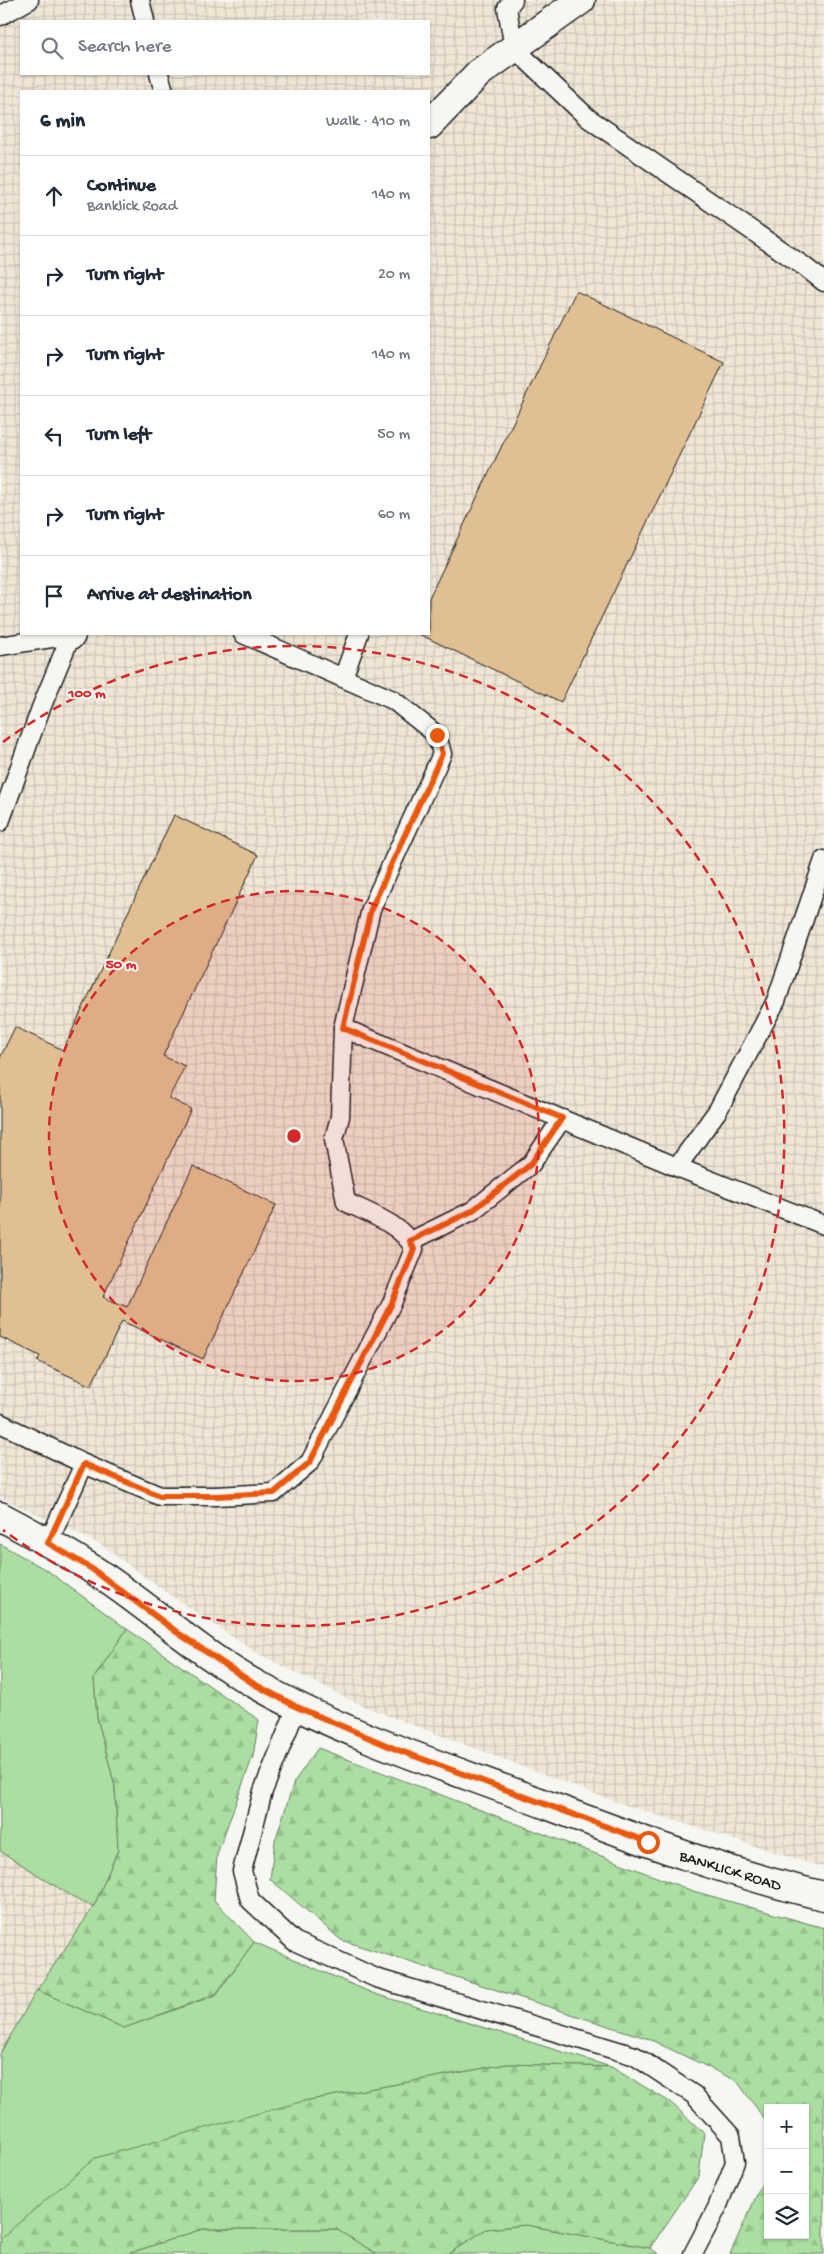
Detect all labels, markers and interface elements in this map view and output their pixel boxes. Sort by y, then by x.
search box [20,20,430,75]
icon: search [38,34,66,62]
text: Search here [78,36,172,59]
text: 6 min [40,110,85,135]
text: Walk · 410 m [326,113,410,132]
text: Continue [87,175,156,198]
icon: ahead [40,182,68,210]
text: 140 m [372,186,410,205]
text: Banklick Road [87,198,177,217]
icon: right [40,262,68,290]
text: Turn right [87,264,163,287]
text: 20 m [378,266,410,285]
icon: right [40,342,68,370]
text: Turn right [87,344,163,367]
text: 140 m [372,346,410,365]
icon: left [40,422,68,450]
text: Turn left [87,424,151,447]
text: 50 m [377,426,410,445]
icon: right [40,502,68,530]
text: Turn right [87,504,163,527]
text: 60 m [378,506,410,525]
icon: arrive [40,582,68,610]
text: Arrive at destination [87,584,251,607]
text: 100 m [67,685,106,703]
route end [426,724,449,747]
text: 50 m [106,956,137,974]
centre of rings [285,1127,303,1145]
route start [637,1831,660,1854]
street label: BANKLICK ROAD [676,1848,784,1897]
map controls [764,2104,809,2239]
button: + [764,2104,809,2149]
button: − [764,2149,809,2194]
button: layers [764,2194,809,2239]

